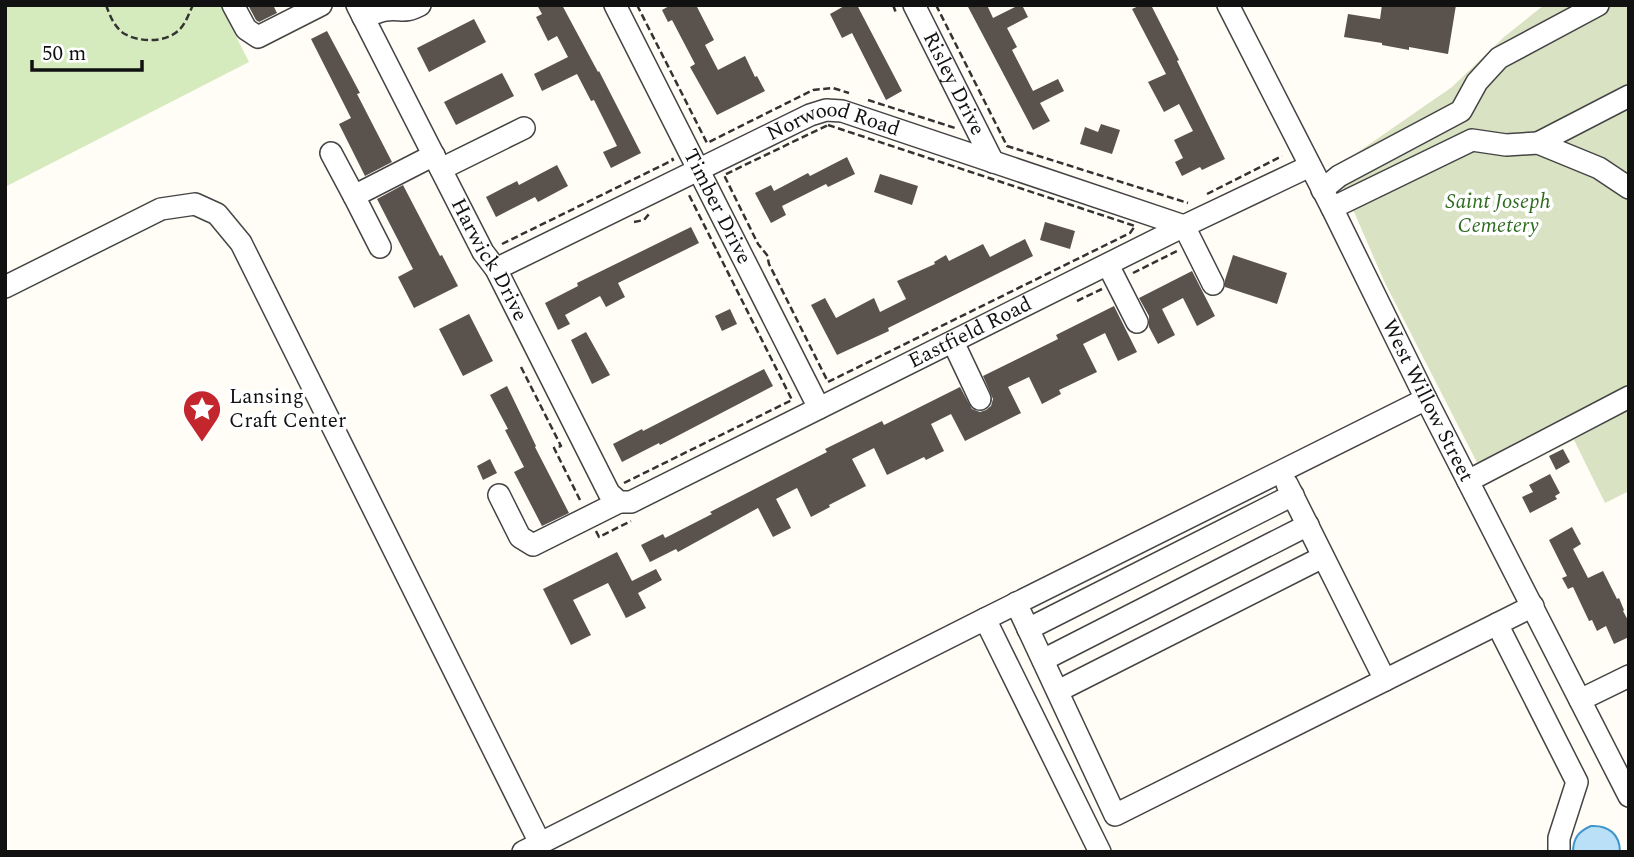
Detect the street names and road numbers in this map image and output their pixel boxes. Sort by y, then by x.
street label: Risley Drive [914,26,993,141]
street label: Norwood Road [761,94,904,150]
street label: Timber Drive [674,143,760,270]
street label: Harwick Drive [442,193,536,327]
street label: Eastfield Road [903,288,1038,377]
street label: West Willow Street [1373,314,1482,488]

